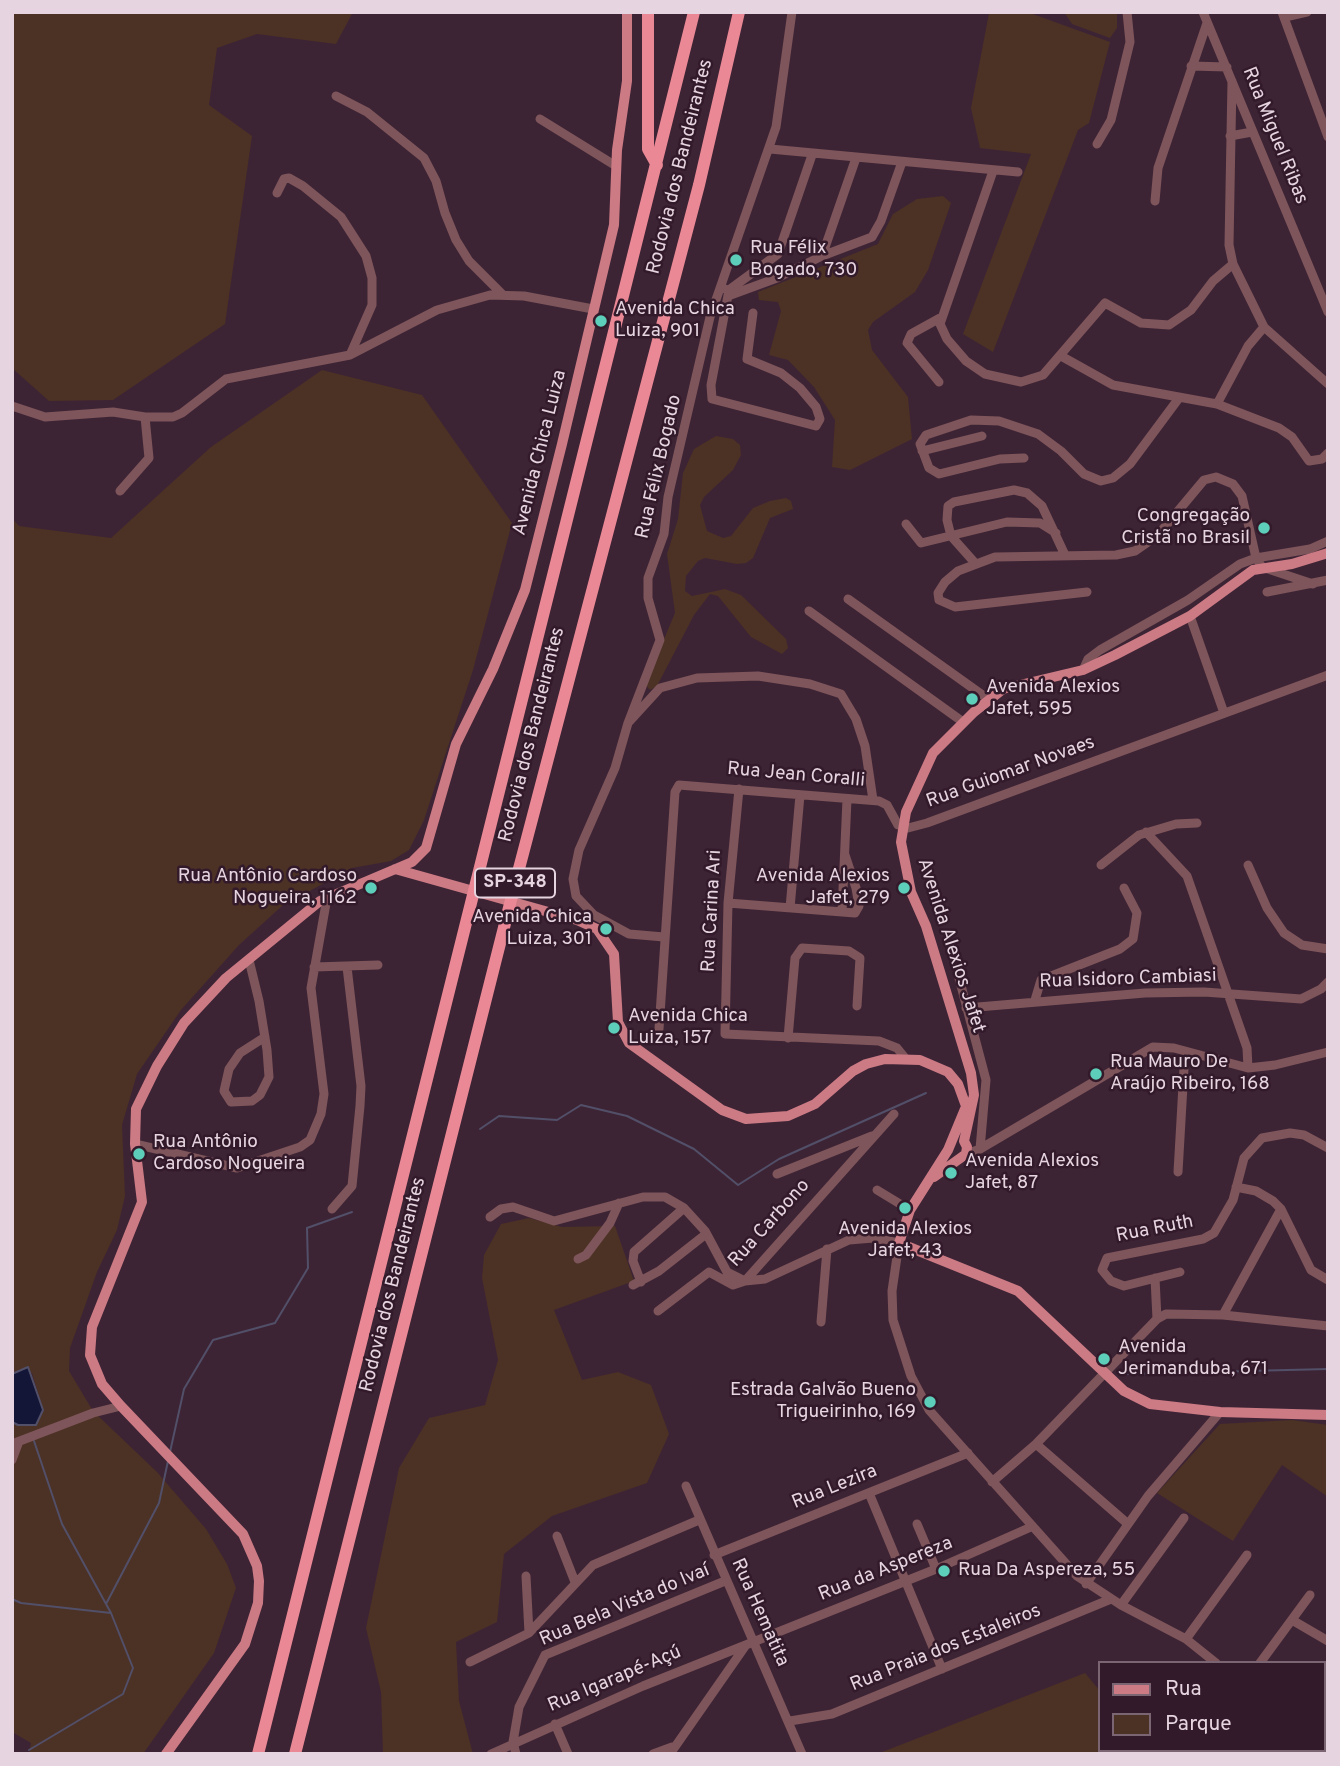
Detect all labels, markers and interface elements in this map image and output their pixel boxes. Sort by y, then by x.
street label: Rodovia dos Bandeirantes [643,57,719,277]
street label: Rua Miguel Ribas [1236,64,1312,208]
place label: Rua Félix Bogado, 730 [750,238,857,282]
marker: Rua Félix Bogado, 730 [728,252,744,268]
place label: Avenida Chica Luiza, 901 [615,299,735,343]
marker: Avenida Chica Luiza, 901 [593,313,609,329]
street label: Avenida Chica Luiza [509,368,573,538]
street label: Rua Félix Bogado [632,393,688,541]
place label: Congregação Cristã no Brasil [1121,506,1250,550]
marker: Congregação Cristã no Brasil [1256,520,1272,536]
street label: Rodovia dos Bandeirantes [495,625,571,845]
place label: Avenida Alexios Jafet, 595 [986,677,1120,721]
marker: Avenida Alexios Jafet, 595 [964,691,980,707]
street label: Rua Guiomar Novaes [924,732,1098,814]
street label: Rua Jean Coralli [726,759,866,793]
street label: Rua Carina Ari [698,849,728,973]
street label: Avenida Alexios Jafet [911,856,989,1036]
place label: Rua Antônio Cardoso Nogueira, 1162 [178,866,357,910]
place label: Avenida Alexios Jafet, 279 [756,866,890,910]
road number: SP-348 [475,868,555,898]
marker: Rua Antônio Cardoso Nogueira, 1162 [363,880,379,896]
marker: Avenida Alexios Jafet, 279 [896,880,912,896]
place label: Avenida Chica Luiza, 301 [472,907,592,951]
marker: Avenida Chica Luiza, 301 [598,921,614,937]
street label: Rua Isidoro Cambiasi [1039,966,1217,994]
place label: Avenida Chica Luiza, 157 [628,1006,748,1050]
marker: Avenida Chica Luiza, 157 [606,1020,622,1036]
place label: Rua Mauro De Araújo Ribeiro, 168 [1110,1052,1270,1096]
marker: Rua Mauro De Araújo Ribeiro, 168 [1088,1066,1104,1082]
place label: Rua Antônio Cardoso Nogueira [153,1132,305,1176]
marker: Rua Antônio Cardoso Nogueira [131,1146,147,1162]
place label: Avenida Alexios Jafet, 87 [965,1151,1099,1195]
marker: Avenida Alexios Jafet, 87 [943,1165,959,1181]
street label: Rodovia dos Bandeirantes [356,1175,432,1395]
street label: Rua Carbono [725,1175,815,1273]
marker: Avenida Alexios Jafet, 43 [897,1200,913,1216]
street label: Rua Ruth [1114,1211,1196,1249]
place label: Avenida Alexios Jafet, 43 [838,1219,972,1263]
place label: Avenida Jerimanduba, 671 [1118,1337,1268,1381]
marker: Avenida Jerimanduba, 671 [1096,1351,1112,1367]
place label: Estrada Galvão Bueno Trigueirinho, 169 [730,1380,916,1424]
marker: Estrada Galvão Bueno Trigueirinho, 169 [922,1394,938,1410]
street label: Rua Lezira [789,1461,881,1515]
street label: Rua da Aspereza [816,1533,956,1607]
street label: Rua Hematita [725,1555,793,1671]
street label: Rua Bela Vista do Ivaí [536,1560,714,1652]
place label: Rua Da Aspereza, 55 [958,1560,1135,1582]
marker: Rua Da Aspereza, 55 [936,1563,952,1579]
street label: Rua Praia dos Estaleiros [847,1600,1045,1698]
street label: Rua Igarapé-Açú [545,1642,685,1718]
legend [1098,1661,1326,1752]
text: Rua [1165,1676,1202,1703]
text: Parque [1165,1711,1232,1738]

